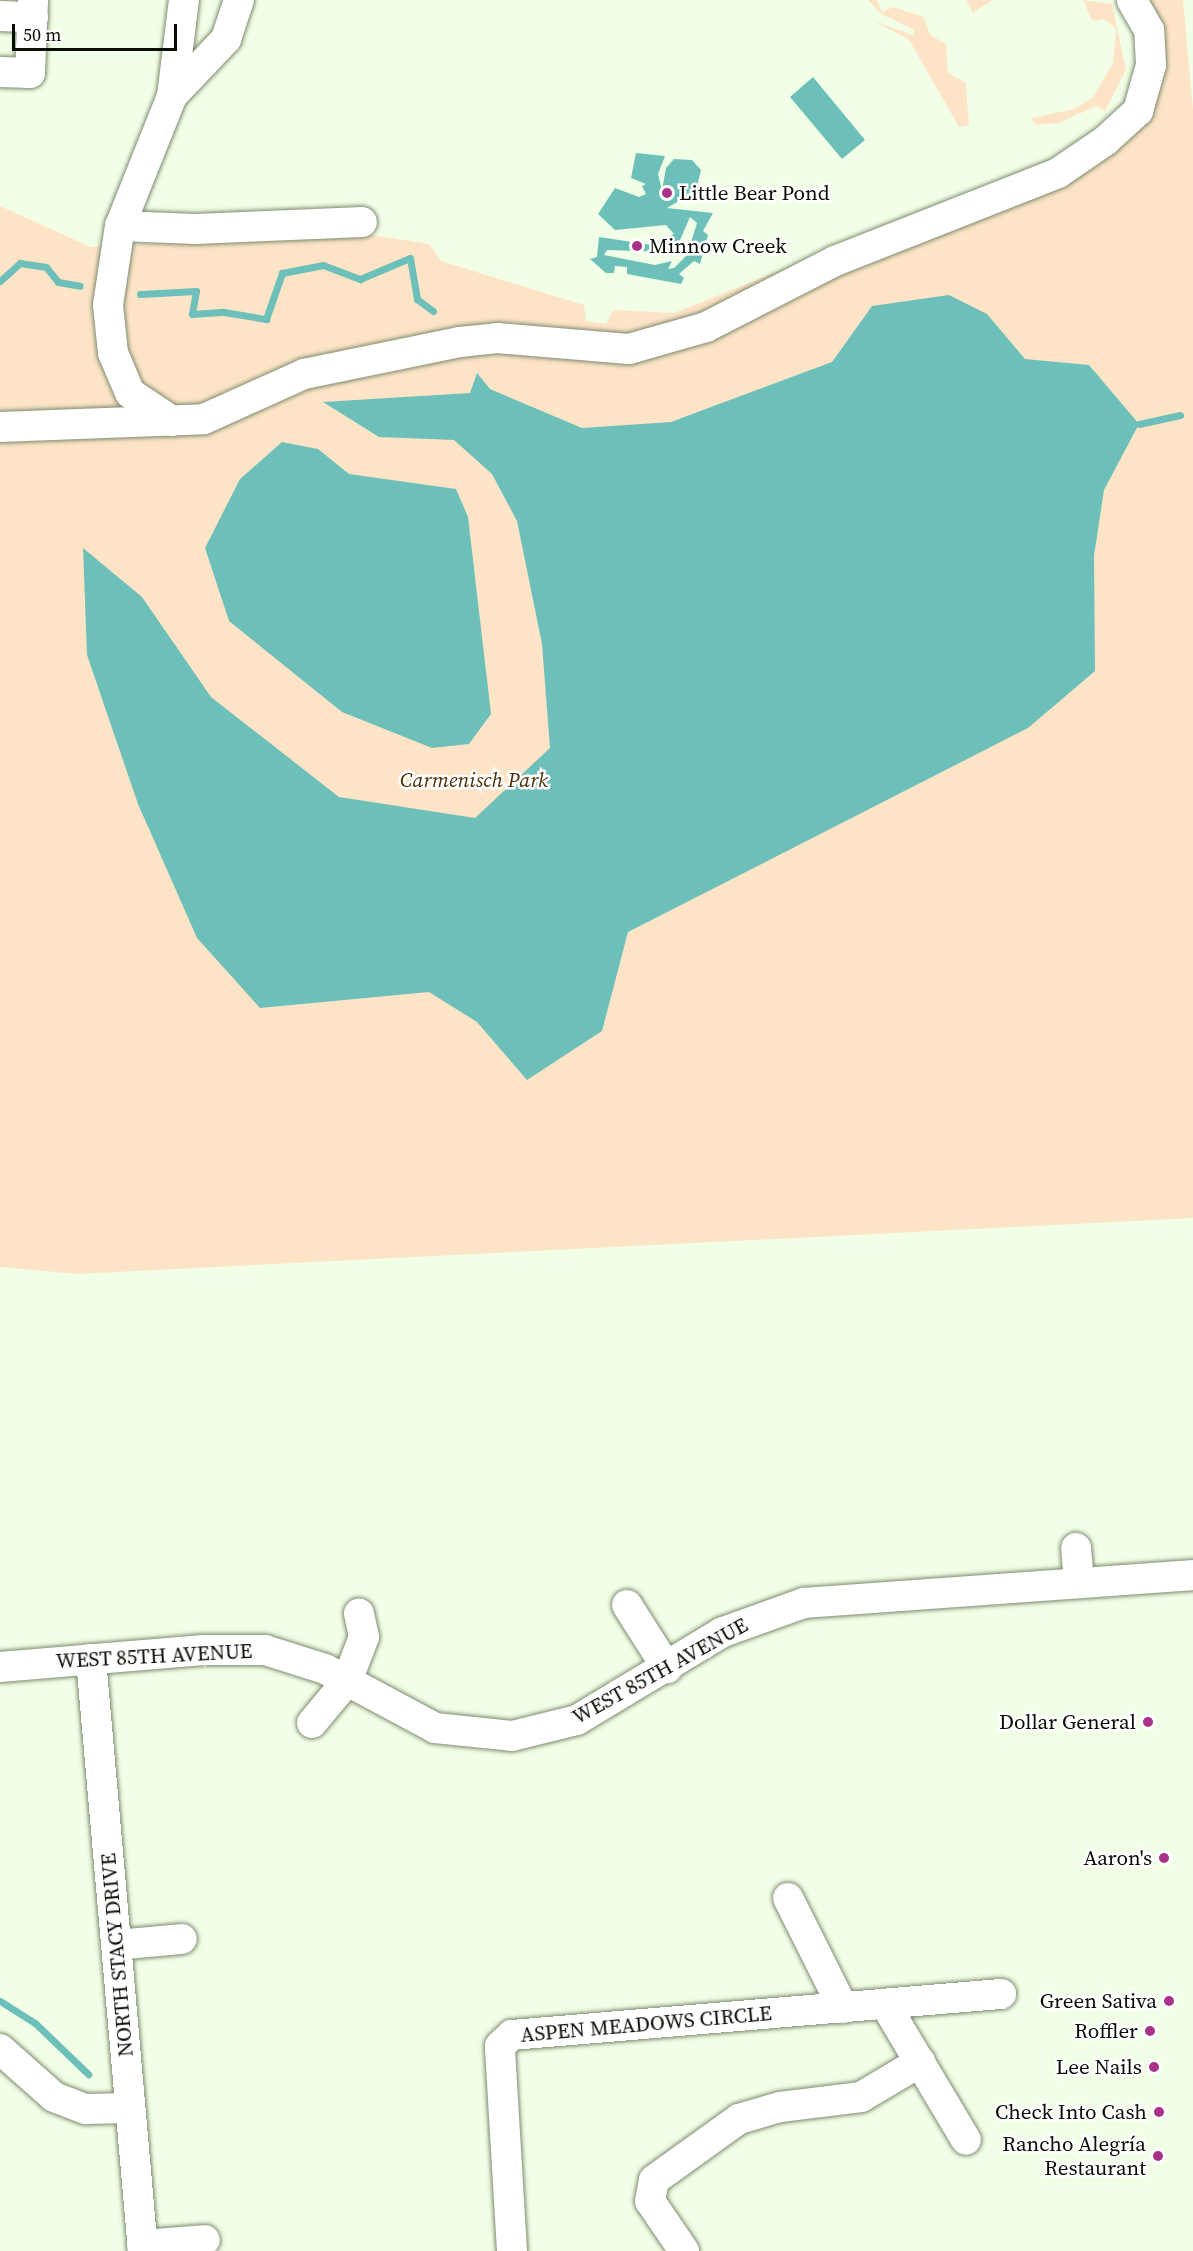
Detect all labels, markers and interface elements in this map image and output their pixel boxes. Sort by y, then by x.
scale bar [15,12,180,50]
text: 50 m [23,22,61,47]
place label: Little Bear Pond [679,180,830,206]
marker: Little Bear Pond [660,186,674,200]
place label: Minnow Creek [649,233,787,259]
marker: Minnow Creek [630,239,644,253]
park label: Carmenisch Park [400,767,548,793]
street label: WEST 85TH AVENUE [568,1612,752,1730]
street label: WEST 85TH AVENUE [55,1638,253,1674]
place label: Dollar General [999,1709,1136,1735]
marker: Dollar General [1141,1715,1155,1729]
place label: Aaron's [1083,1845,1152,1871]
marker: Aaron's [1157,1851,1171,1865]
street label: NORTH STACY DRIVE [96,1852,138,2058]
place label: Green Sativa [1040,1988,1157,2014]
marker: Green Sativa [1162,1994,1176,2008]
street label: ASPEN MEADOWS CIRCLE [519,2000,773,2048]
place label: Roffler [1074,2018,1138,2044]
marker: Roffler [1143,2024,1157,2038]
place label: Lee Nails [1056,2054,1142,2080]
marker: Lee Nails [1147,2060,1161,2074]
place label: Check Into Cash [995,2099,1147,2125]
marker: Check Into Cash [1152,2105,1166,2119]
place label: Rancho Alegría Restaurant [1002,2131,1146,2181]
marker: Rancho Alegría Restaurant [1151,2149,1165,2163]

